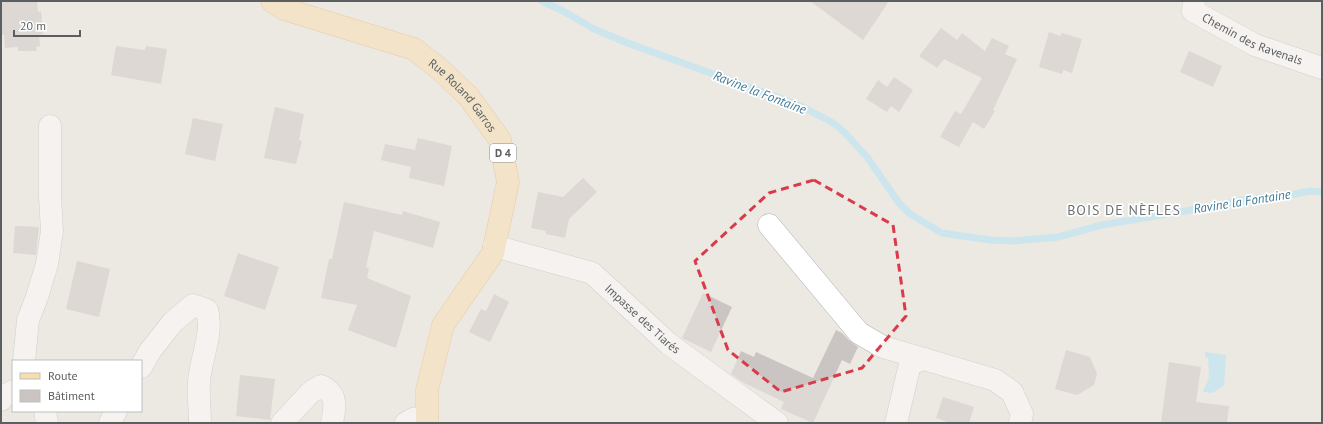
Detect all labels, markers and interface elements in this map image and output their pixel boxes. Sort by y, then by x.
street label: Chemin des Ravenals [1200,9,1305,68]
scale bar [14,12,80,38]
text: 20 m [20,18,46,33]
street label: Rue Roland Garros [426,55,500,135]
water label: Ravine la Fontaine [711,67,809,118]
road number: D 4 [490,144,516,162]
water label: Ravine la Fontaine [1192,185,1292,218]
district label: BOIS DE NÈFLES [1067,201,1181,219]
street label: Impasse des Tiarés [602,281,683,357]
legend [12,360,142,412]
text: Route [48,368,78,383]
text: Bâtiment [48,388,95,403]

